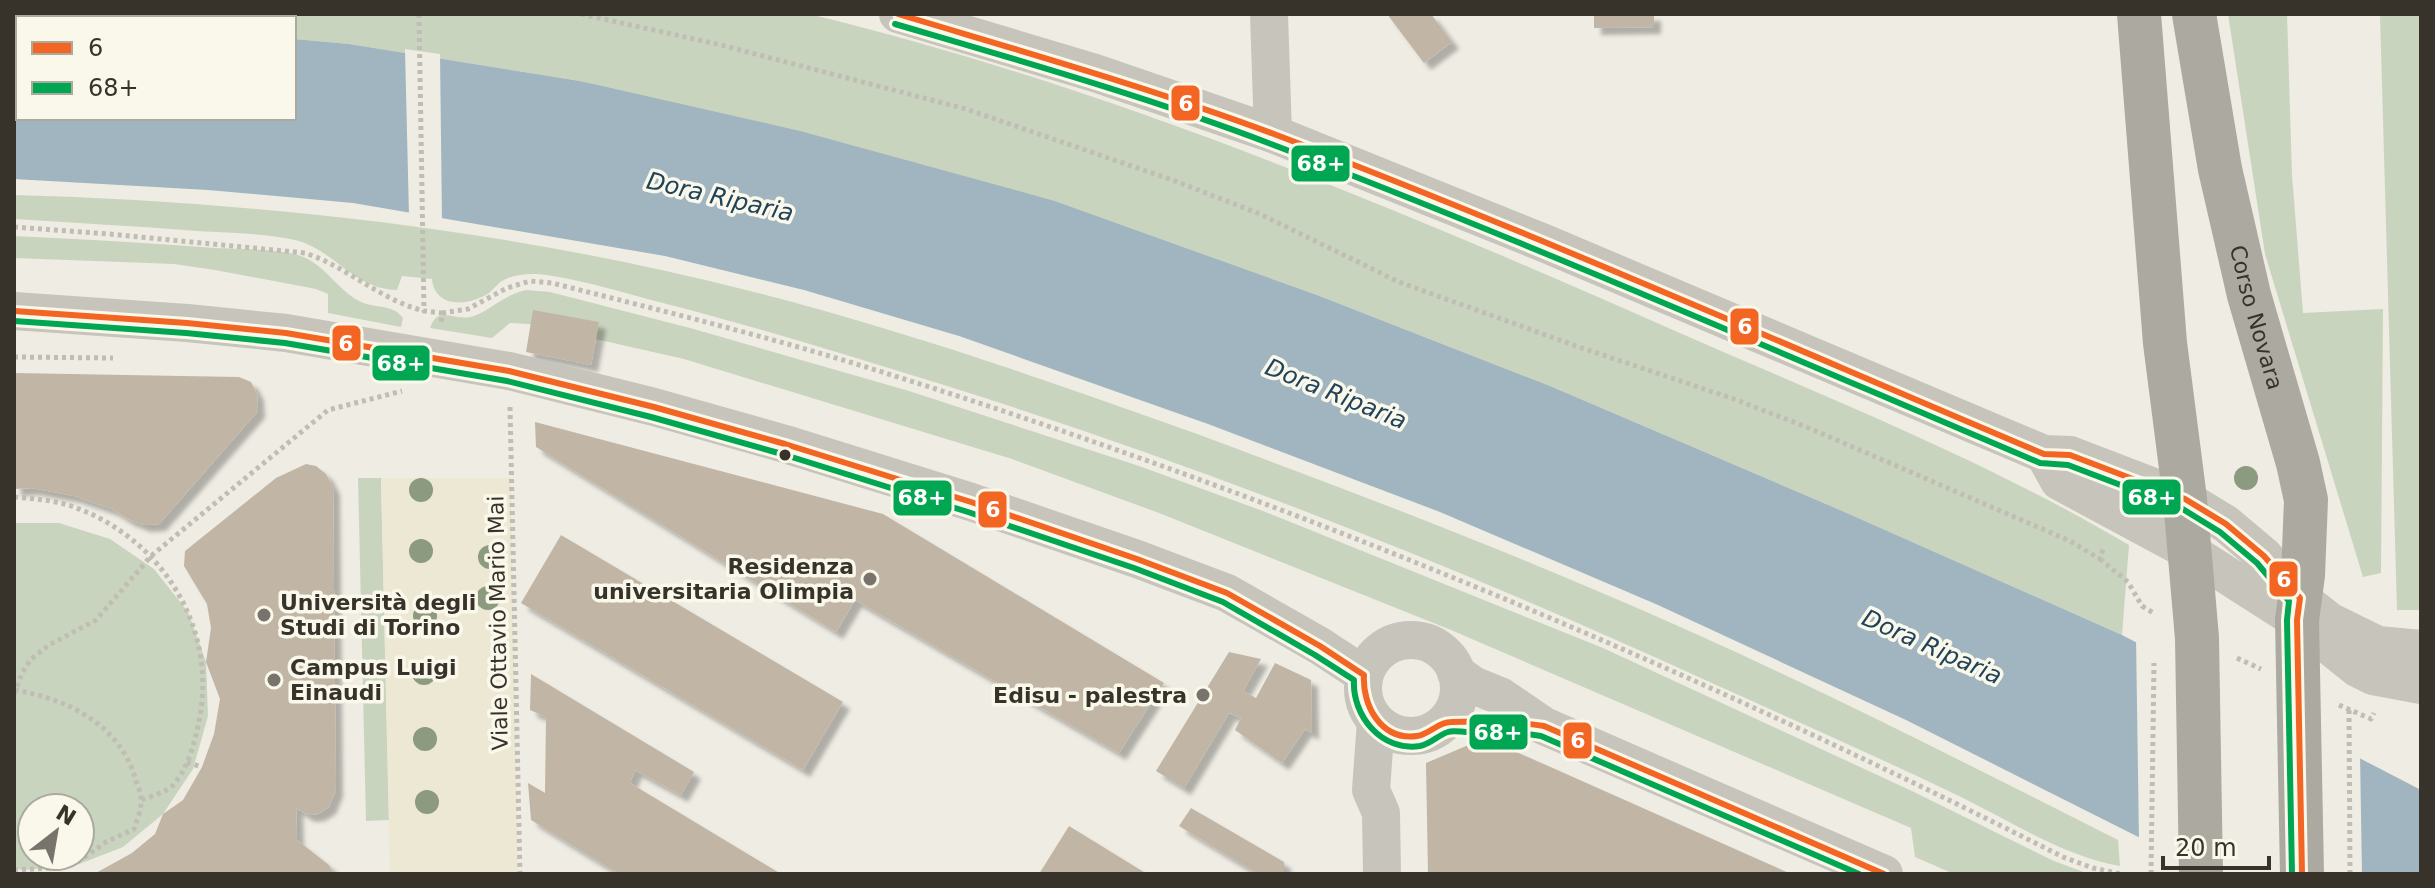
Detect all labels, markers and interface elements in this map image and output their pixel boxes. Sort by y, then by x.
legend [16,16,296,120]
text: 6 [88,34,103,62]
text: 68+ [88,74,139,102]
line badge: 6 [1170,84,1201,122]
text: 6 [1178,91,1194,116]
line badge: 68+ [1290,144,1351,183]
text: 68+ [1296,151,1346,176]
water label: Dora Riparia [644,166,796,228]
street label: Corso Novara [2225,243,2288,393]
line badge: 6 [1729,307,1760,346]
text: 6 [1737,314,1753,339]
line badge: 6 [331,324,362,362]
text: 6 [338,331,354,356]
line badge: 68+ [371,344,431,382]
text: 68+ [376,351,426,376]
water label: Dora Riparia [1261,353,1411,435]
unlabelled marker [777,447,793,463]
line badge: 68+ [2121,478,2182,516]
line badge: 68+ [892,479,953,517]
text: 68+ [897,485,947,510]
text: 68+ [2127,485,2177,510]
line badge: 6 [977,490,1008,529]
street label: Viale Ottavio Mario Mai [483,495,513,751]
text: 6 [985,497,1001,522]
place label: Residenza universitaria Olimpia [593,554,854,604]
line badge: 6 [2268,560,2299,598]
text: 6 [2276,567,2292,592]
marker: Residenza universitaria Olimpia [861,570,879,588]
place label: Università degli Studi di Torino [280,590,476,640]
water label: Dora Riparia [1858,604,2006,690]
marker: Università degli Studi di Torino [255,606,273,624]
place label: Campus Luigi Einaudi [290,655,457,705]
marker: Campus Luigi Einaudi [265,671,283,689]
place label: Edisu - palestra [993,683,1187,708]
marker: Edisu - palestra [1194,686,1212,704]
line badge: 68+ [1468,713,1529,751]
text: 68+ [1473,720,1523,745]
line badge: 6 [1562,721,1593,760]
text: 6 [1570,728,1586,753]
north arrow [16,792,96,872]
text: N [52,800,80,831]
scale bar [2163,820,2269,870]
text: 20 m [2175,834,2237,862]

